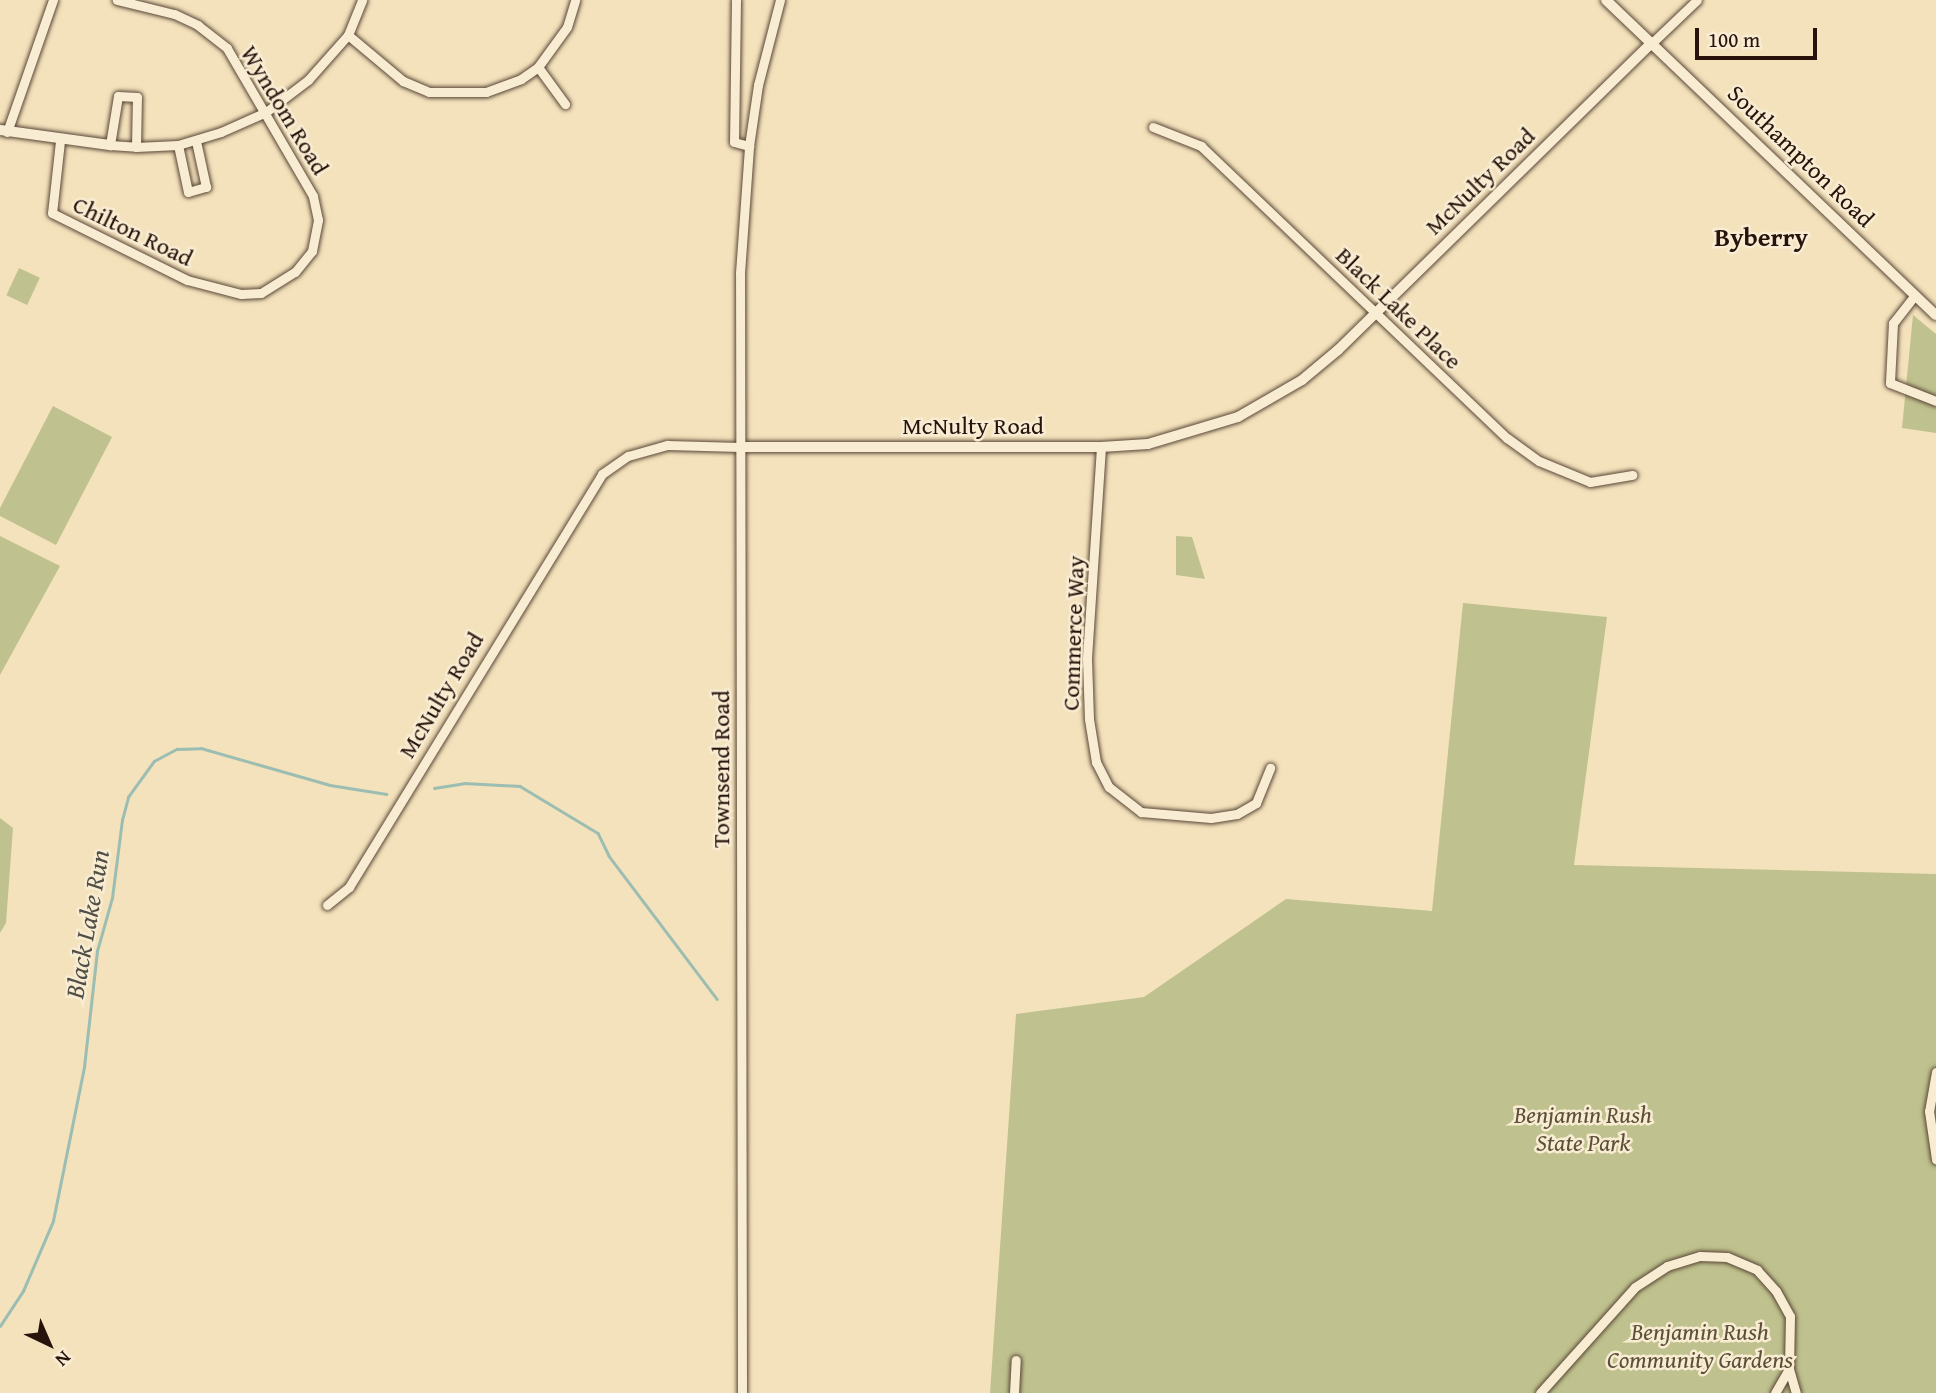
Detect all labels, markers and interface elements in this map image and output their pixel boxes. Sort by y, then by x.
scale bar [1698,14,1820,58]
text: 100 m [1708,24,1760,55]
street label: Wyndom Road [235,40,335,180]
street label: Southampton Road [1722,79,1880,233]
street label: McNulty Road [1419,121,1541,241]
street label: Chilton Road [68,190,198,272]
district label: Byberry [1714,221,1808,253]
street label: Black Lake Place [1330,241,1468,375]
street label: McNulty Road [902,412,1044,440]
street label: Commerce Way [1056,555,1090,711]
street label: McNulty Road [392,627,490,763]
street label: Townsend Road [707,690,735,848]
water label: Black Lake Run [59,847,115,1001]
park label: Benjamin Rush State Park [1514,1101,1652,1157]
north arrow [14,1309,84,1379]
park label: Benjamin Rush Community Gardens [1607,1318,1793,1374]
text: N [49,1345,78,1374]

